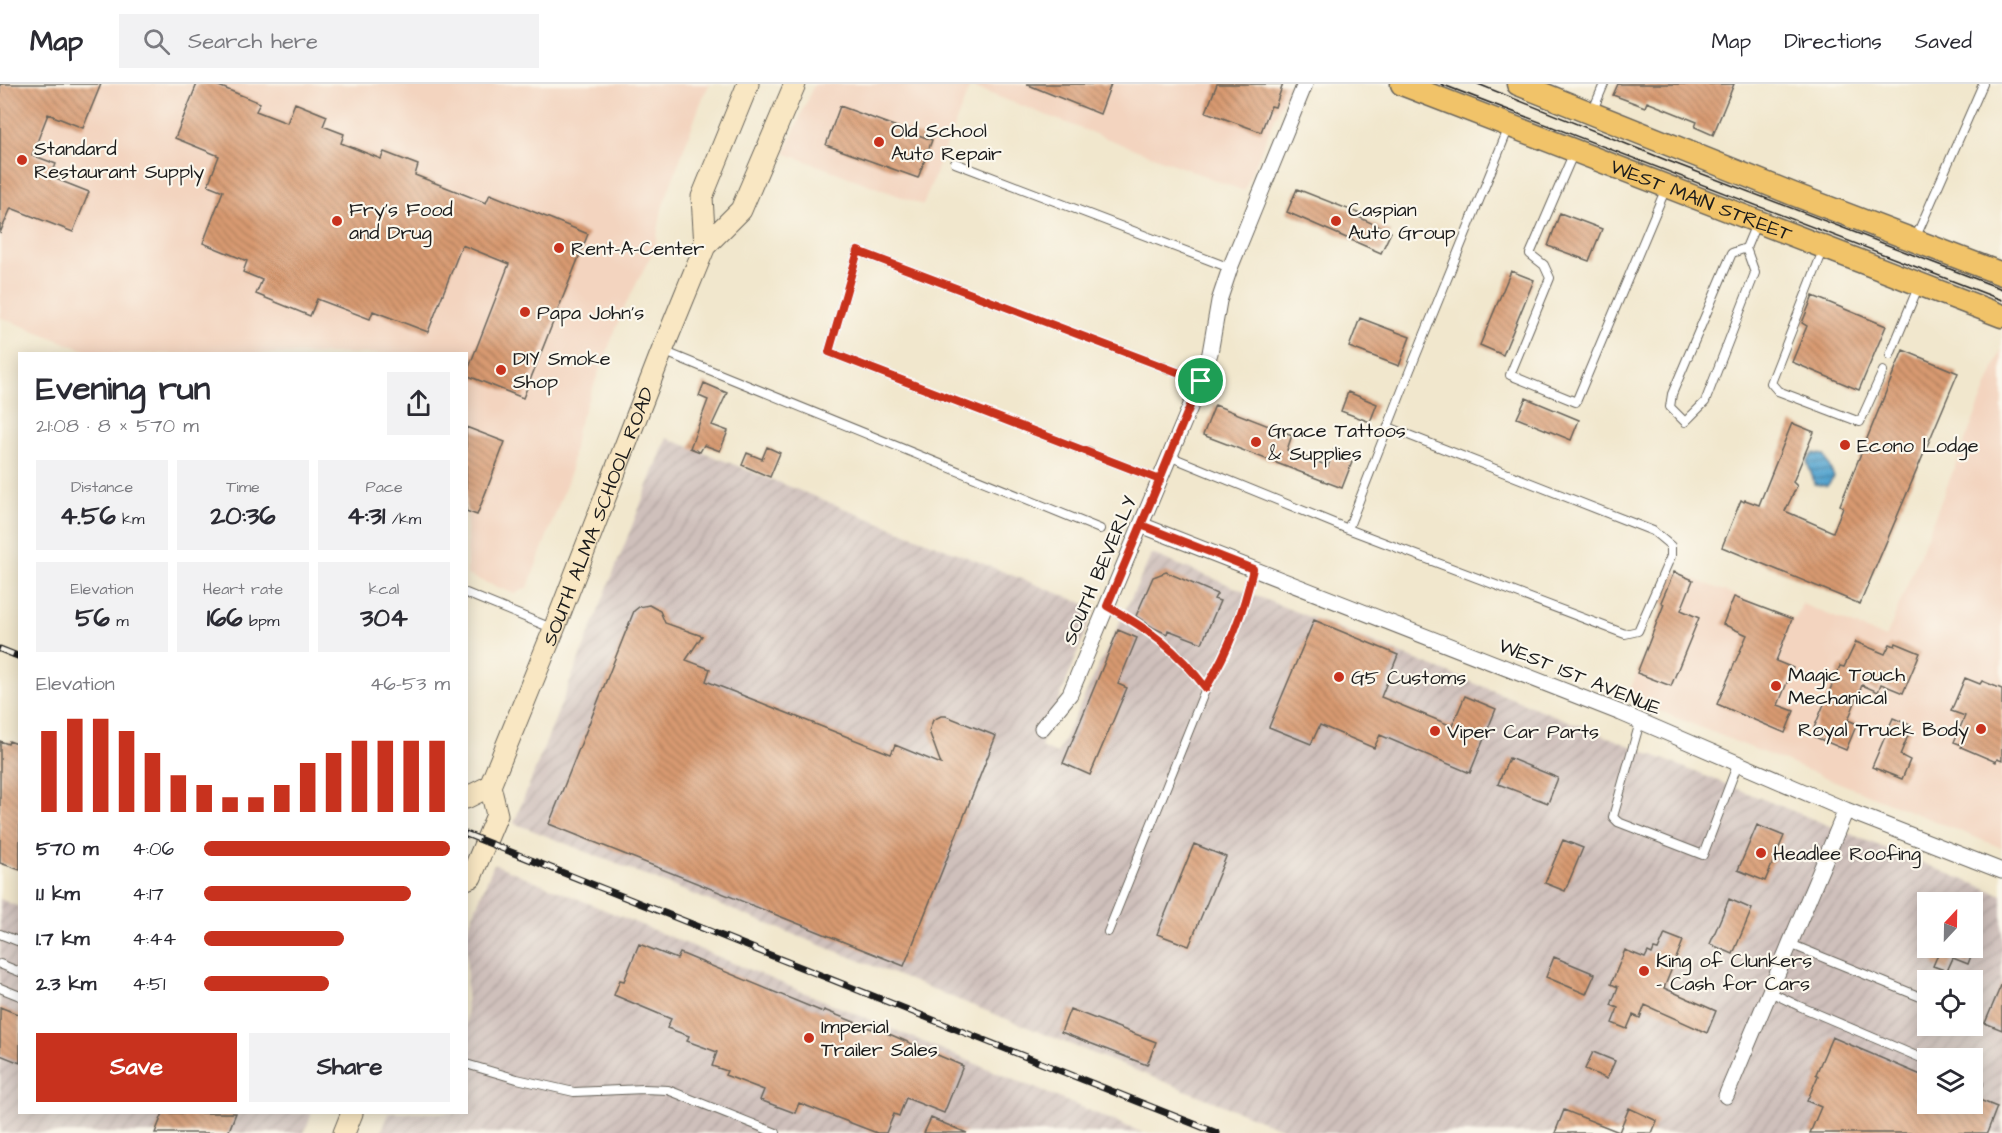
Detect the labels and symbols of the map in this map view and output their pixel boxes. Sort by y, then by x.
place label: Old School Auto Repair [891,117,1002,168]
place label: Standard Restaurant Supply [34,135,204,187]
marker: Old School Auto Repair [872,135,886,149]
marker: Standard Restaurant Supply [15,153,29,167]
street label: WEST MAIN STREET [1606,153,1796,249]
place label: Fry's Food and Drug [349,196,453,248]
place label: Caspian Auto Group [1348,196,1456,247]
marker: Fry's Food and Drug [330,214,344,228]
marker: Caspian Auto Group [1329,214,1343,228]
place label: Rent-A-Center [571,235,704,263]
marker: Rent-A-Center [552,241,566,255]
place label: Papa John's [537,299,644,327]
marker: Papa John's [518,305,532,319]
place label: DIY Smoke Shop [513,345,611,396]
pin [1175,355,1226,406]
marker: DIY Smoke Shop [494,363,508,377]
street label: SOUTH ALMA SCHOOL ROAD [536,383,662,650]
place label: Grace Tattoos & Supplies [1268,417,1406,468]
place label: Econo Lodge [1857,432,1979,461]
marker: Grace Tattoos & Supplies [1249,435,1263,449]
marker: Econo Lodge [1838,438,1852,452]
street label: SOUTH BEVERLY [1056,491,1144,649]
street label: WEST 1ST AVENUE [1494,632,1665,722]
place label: Magic Touch Mechanical [1788,661,1905,712]
place label: G5 Customs [1351,664,1466,692]
marker: G5 Customs [1332,670,1346,684]
marker: Magic Touch Mechanical [1769,679,1783,693]
place label: Royal Truck Body [1798,716,1969,745]
place label: Viper Car Parts [1447,718,1599,746]
marker: Royal Truck Body [1974,722,1988,736]
marker: Viper Car Parts [1428,724,1442,738]
place label: Headlee Roofing [1773,840,1921,869]
marker: Headlee Roofing [1754,846,1768,860]
north arrow [1917,892,1983,958]
place label: King of Clunkers - Cash for Cars [1656,947,1812,998]
marker: King of Clunkers - Cash for Cars [1637,964,1651,978]
place label: Imperial Trailer Sales [821,1013,938,1064]
marker: Imperial Trailer Sales [802,1031,816,1045]

